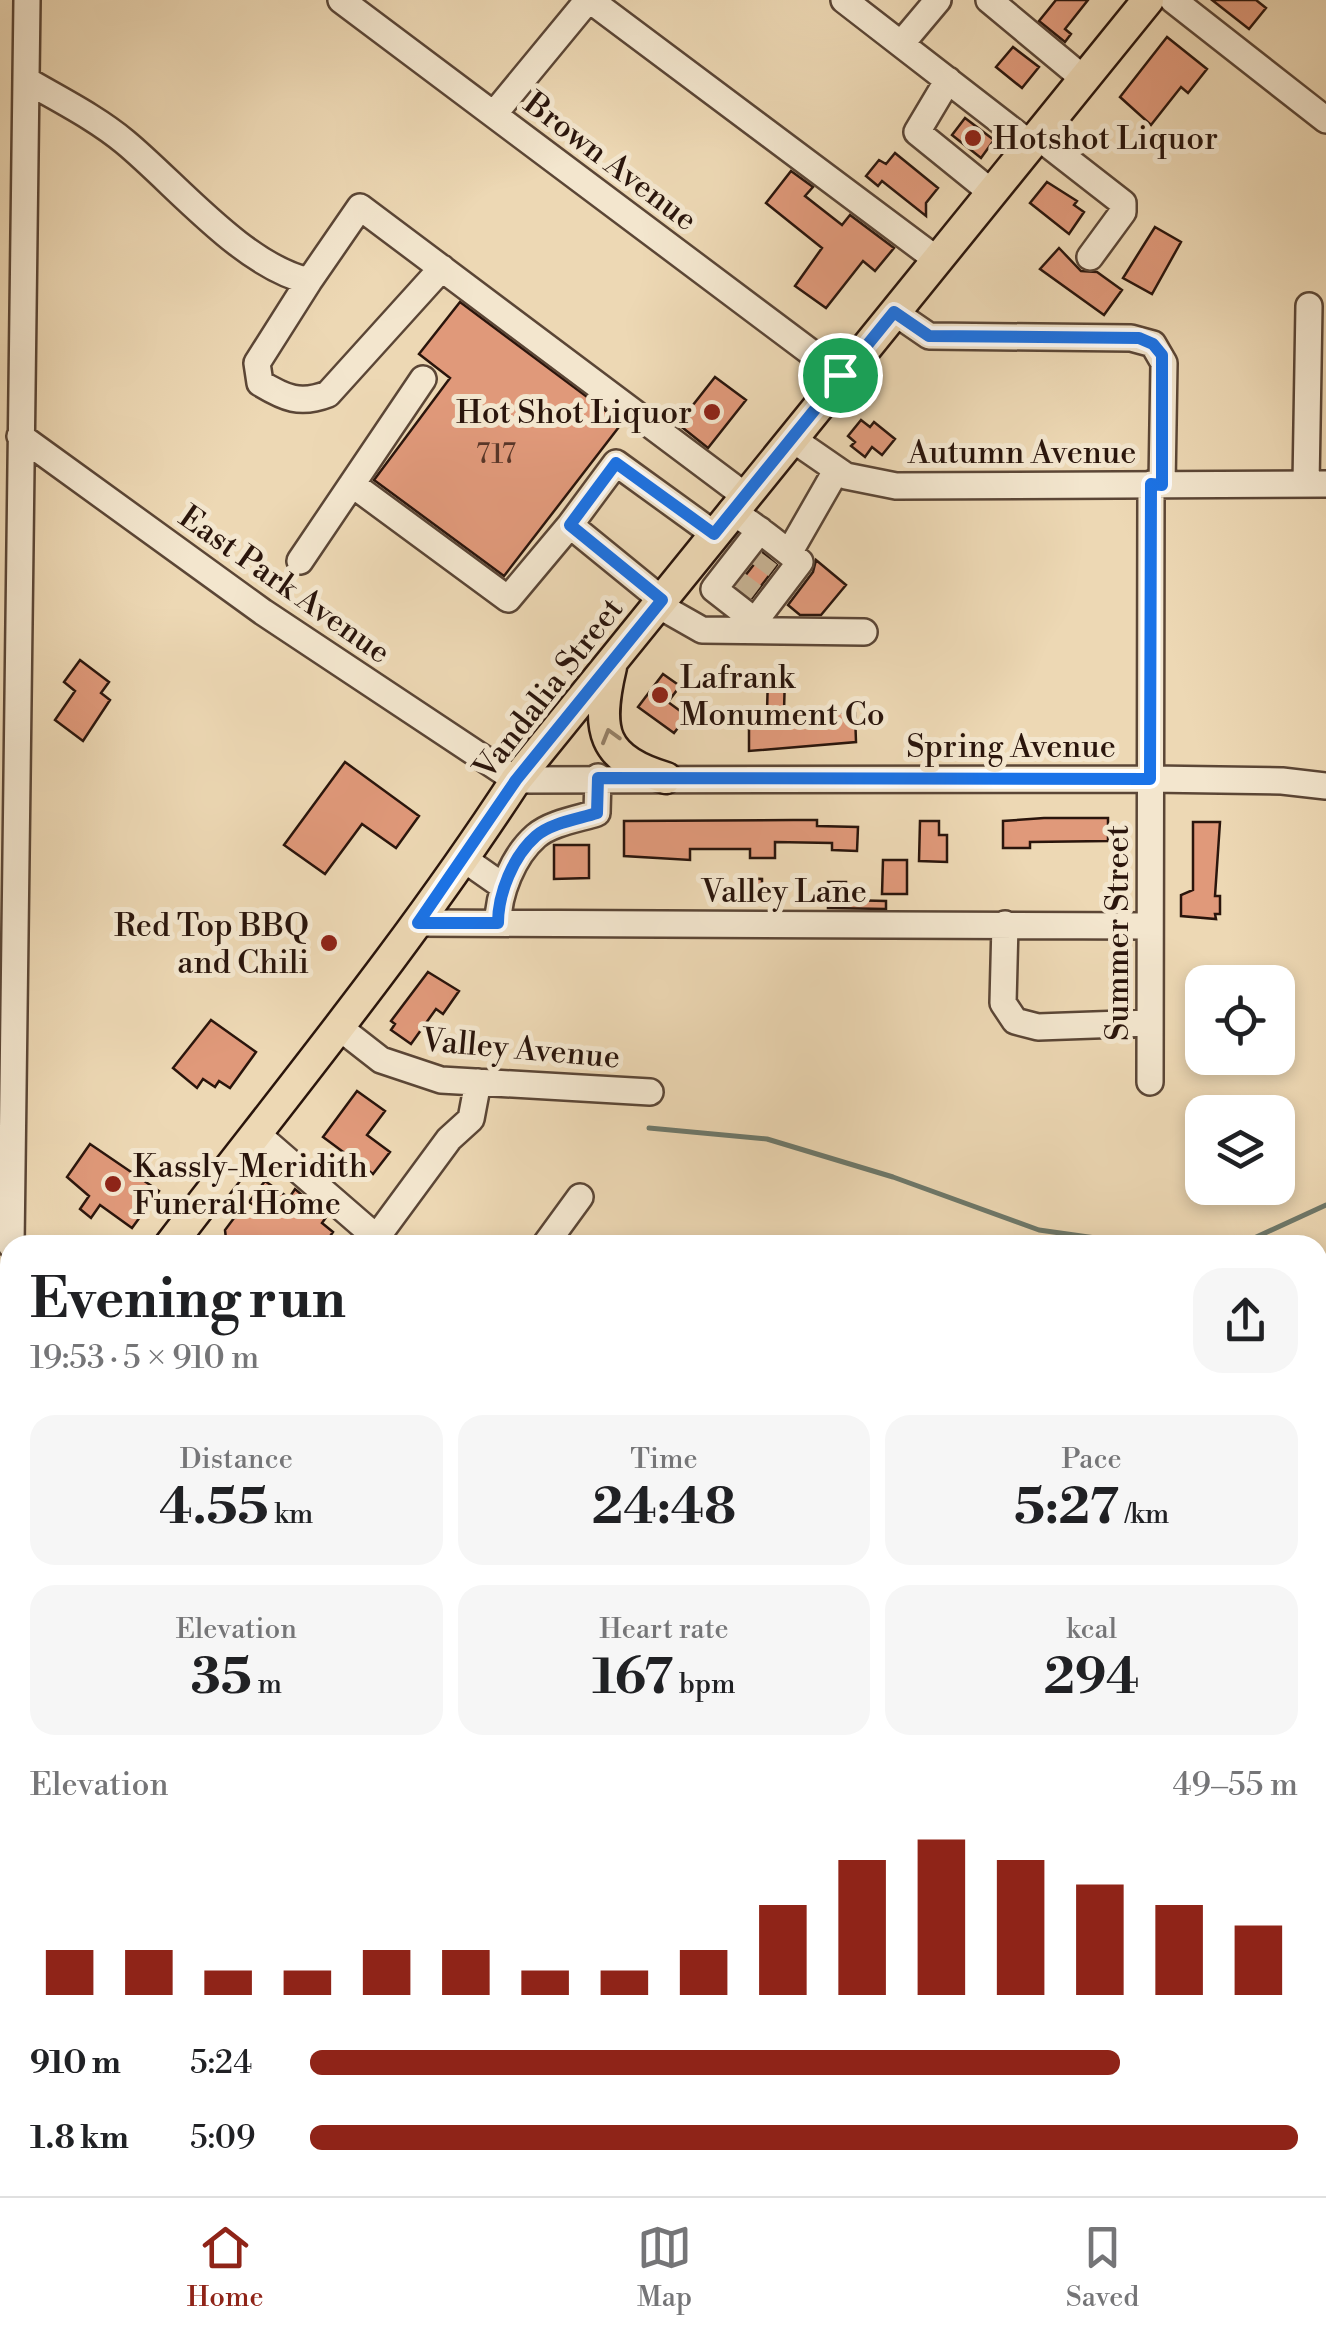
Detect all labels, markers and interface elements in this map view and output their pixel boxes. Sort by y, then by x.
street label: Brown Avenue [515,83,705,240]
place label: Hotshot Liquor [993,119,1218,159]
marker: Hotshot Liquor [962,127,984,149]
pin [798,333,883,418]
icon: arrive [813,348,868,403]
place label: Hot Shot Liquor [456,393,692,433]
marker: Hot Shot Liquor [701,401,723,423]
street label: Autumn Avenue [907,433,1136,473]
house number: 717 [476,437,516,472]
street label: East Park Avenue [171,497,398,673]
street label: Vandalia Street [465,590,632,788]
place label: Lafrank Monument Co [680,658,885,735]
marker: Lafrank Monument Co [649,684,671,706]
street label: Spring Avenue [906,727,1116,767]
one-way arrow [601,728,622,745]
street label: Summer Street [1098,825,1138,1041]
street label: Valley Lane [700,872,867,912]
place label: Red Top BBQ and Chili [114,906,309,983]
marker: Red Top BBQ and Chili [318,932,340,954]
map controls [1185,965,1295,1205]
button: locate [1185,965,1295,1075]
street label: Valley Avenue [419,1020,622,1078]
button: layers [1185,1095,1295,1205]
place label: Kassly-Meridith Funeral Home [133,1147,368,1224]
marker: Kassly-Meridith Funeral Home [102,1173,124,1195]
text: Evening run [30,1266,346,1335]
button: share [1193,1268,1298,1373]
text: 19:53 · 5 × 910 m [30,1338,259,1378]
text: Distance [180,1442,293,1477]
text: Time [630,1442,698,1477]
text: Pace [1062,1442,1122,1477]
text: 4.55 [159,1477,268,1539]
text: 24:48 [592,1477,736,1539]
text: 5:27 [1014,1477,1119,1539]
text: km [268,1497,313,1532]
text: /km [1119,1497,1169,1532]
text: Elevation [176,1612,297,1647]
text: Heart rate [599,1612,729,1647]
text: kcal [1066,1612,1117,1647]
text: 35 [191,1647,252,1709]
text: 167 [592,1647,673,1709]
text: 294 [1044,1647,1139,1709]
text: m [252,1667,282,1702]
text: bpm [673,1667,736,1702]
text: Elevation [30,1765,169,1805]
text: 49–55 m [1172,1765,1298,1805]
text: 910 m [30,2043,121,2083]
text: 5:24 [190,2043,252,2083]
text: 1.8 km [30,2118,129,2158]
text: 5:09 [190,2118,255,2158]
tab: Home [187,2220,264,2315]
tab: Map [637,2220,692,2315]
tab: Saved [1066,2220,1139,2315]

